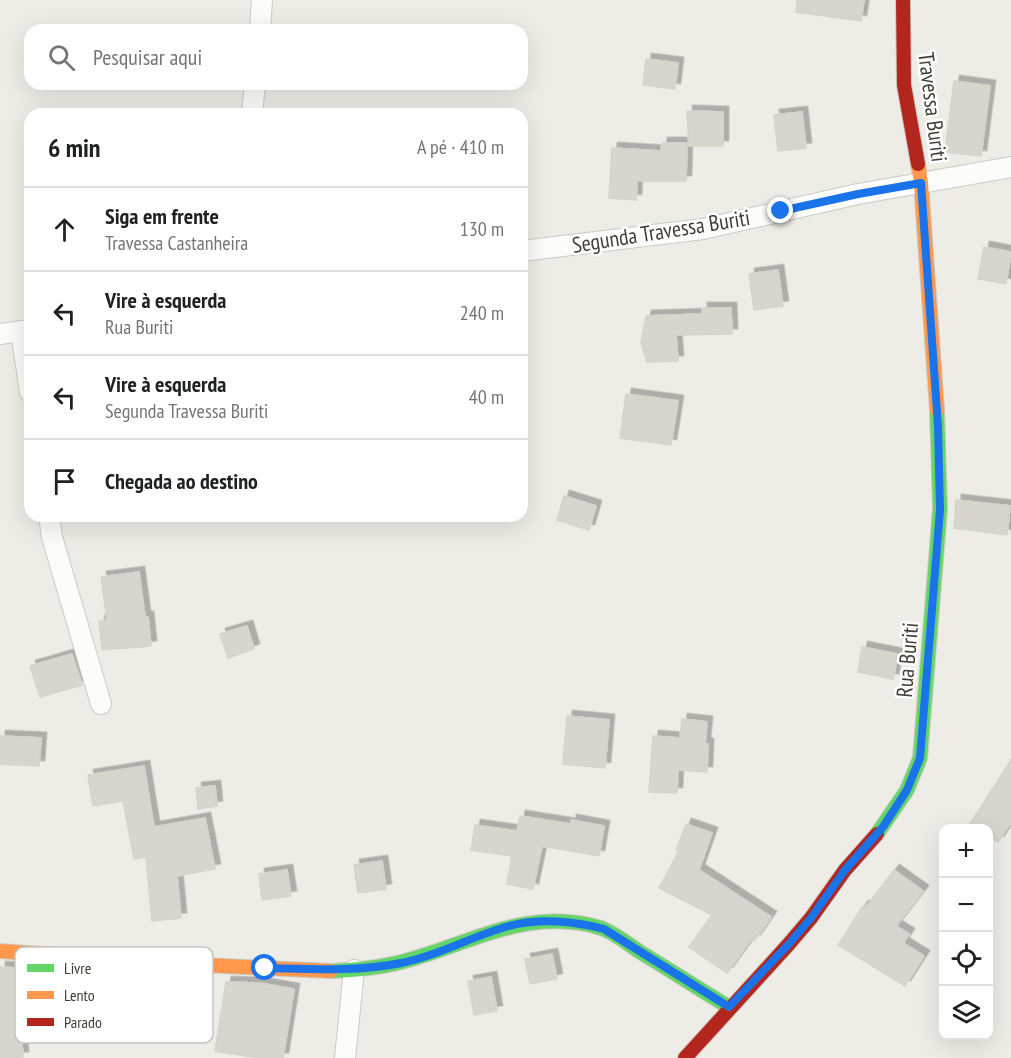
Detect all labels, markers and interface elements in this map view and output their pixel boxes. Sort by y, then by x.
search box [24,24,528,90]
icon: search [45,41,78,74]
text: Pesquisar aqui [93,43,202,71]
street label: Travessa Buriti [912,51,954,163]
text: 6 min [48,131,101,164]
text: A pé · 410 m [417,134,504,160]
route end [767,197,793,223]
text: Siga em frente [105,202,219,230]
street label: Segunda Travessa Buriti [570,203,752,259]
icon: ahead [48,213,81,246]
text: 130 m [460,216,504,242]
text: Travessa Castanheira [105,230,248,256]
text: Vire à esquerda [105,286,226,314]
icon: left [48,297,81,330]
text: 240 m [460,300,504,326]
text: Rua Buriti [105,314,173,340]
text: Vire à esquerda [105,370,226,398]
icon: left [48,381,81,414]
text: 40 m [469,384,504,410]
text: Segunda Travessa Buriti [105,398,268,424]
icon: arrive [48,465,81,498]
text: Chegada ao destino [105,467,258,495]
street label: Rua Buriti [890,621,924,699]
map controls [939,824,993,1040]
button: + [939,824,993,878]
button: − [939,878,993,932]
button: locate [939,932,993,986]
legend [15,947,213,1043]
route start [251,954,277,980]
text: Livre [64,958,91,978]
text: Lento [64,985,95,1005]
button: layers [939,986,993,1040]
text: Parado [64,1012,102,1032]

